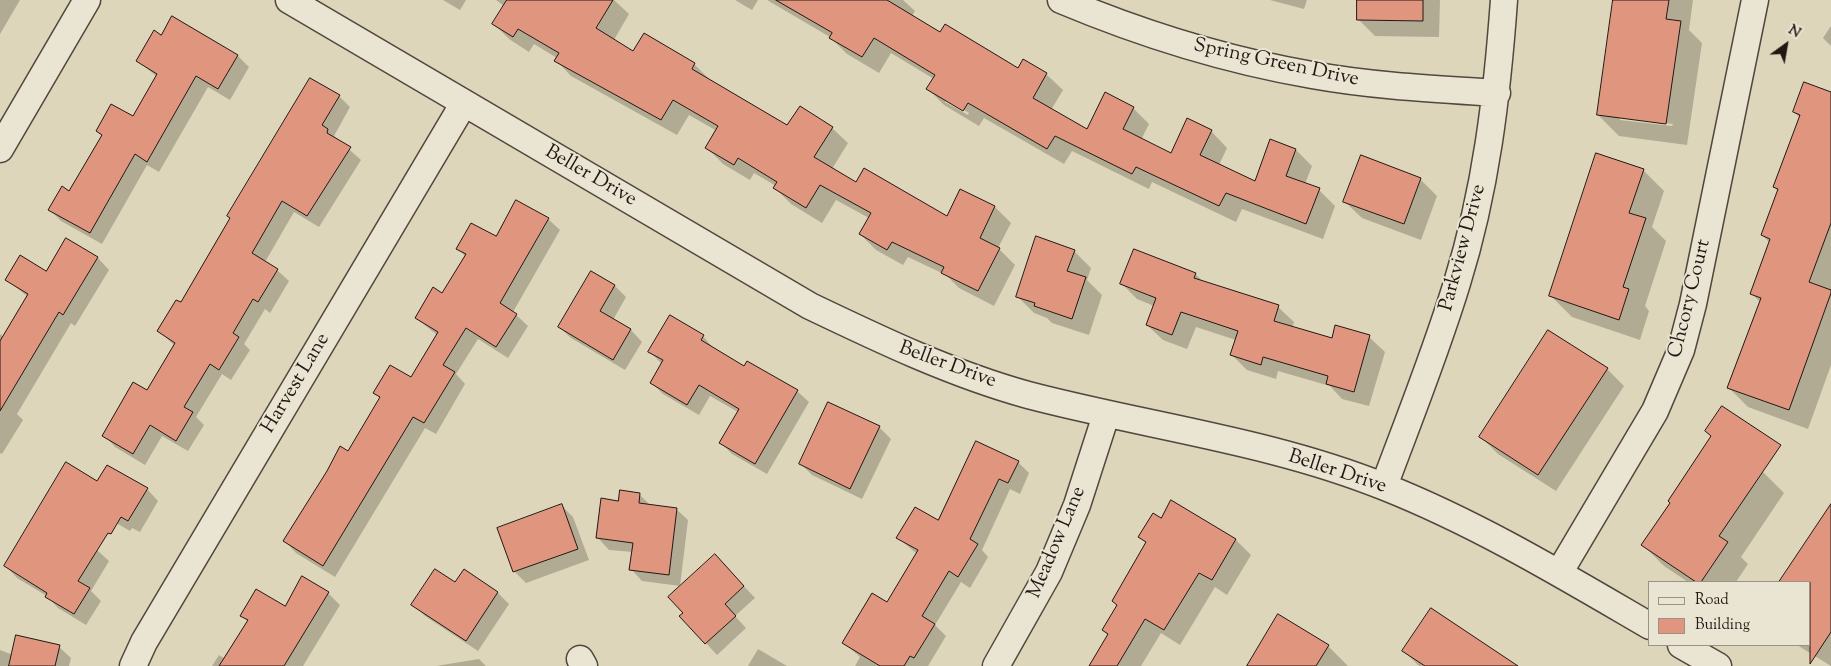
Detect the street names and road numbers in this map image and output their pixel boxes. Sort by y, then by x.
street label: Spring Green Drive [1191,35,1361,93]
street label: Beller Drive [540,141,640,213]
street label: Parkview Drive [1436,182,1492,314]
street label: Chcory Court [1665,237,1717,361]
street label: Harvest Lane [258,330,336,438]
street label: Beller Drive [895,337,999,395]
street label: Beller Drive [1285,446,1389,500]
street label: Meadow Lane [1024,483,1092,603]

